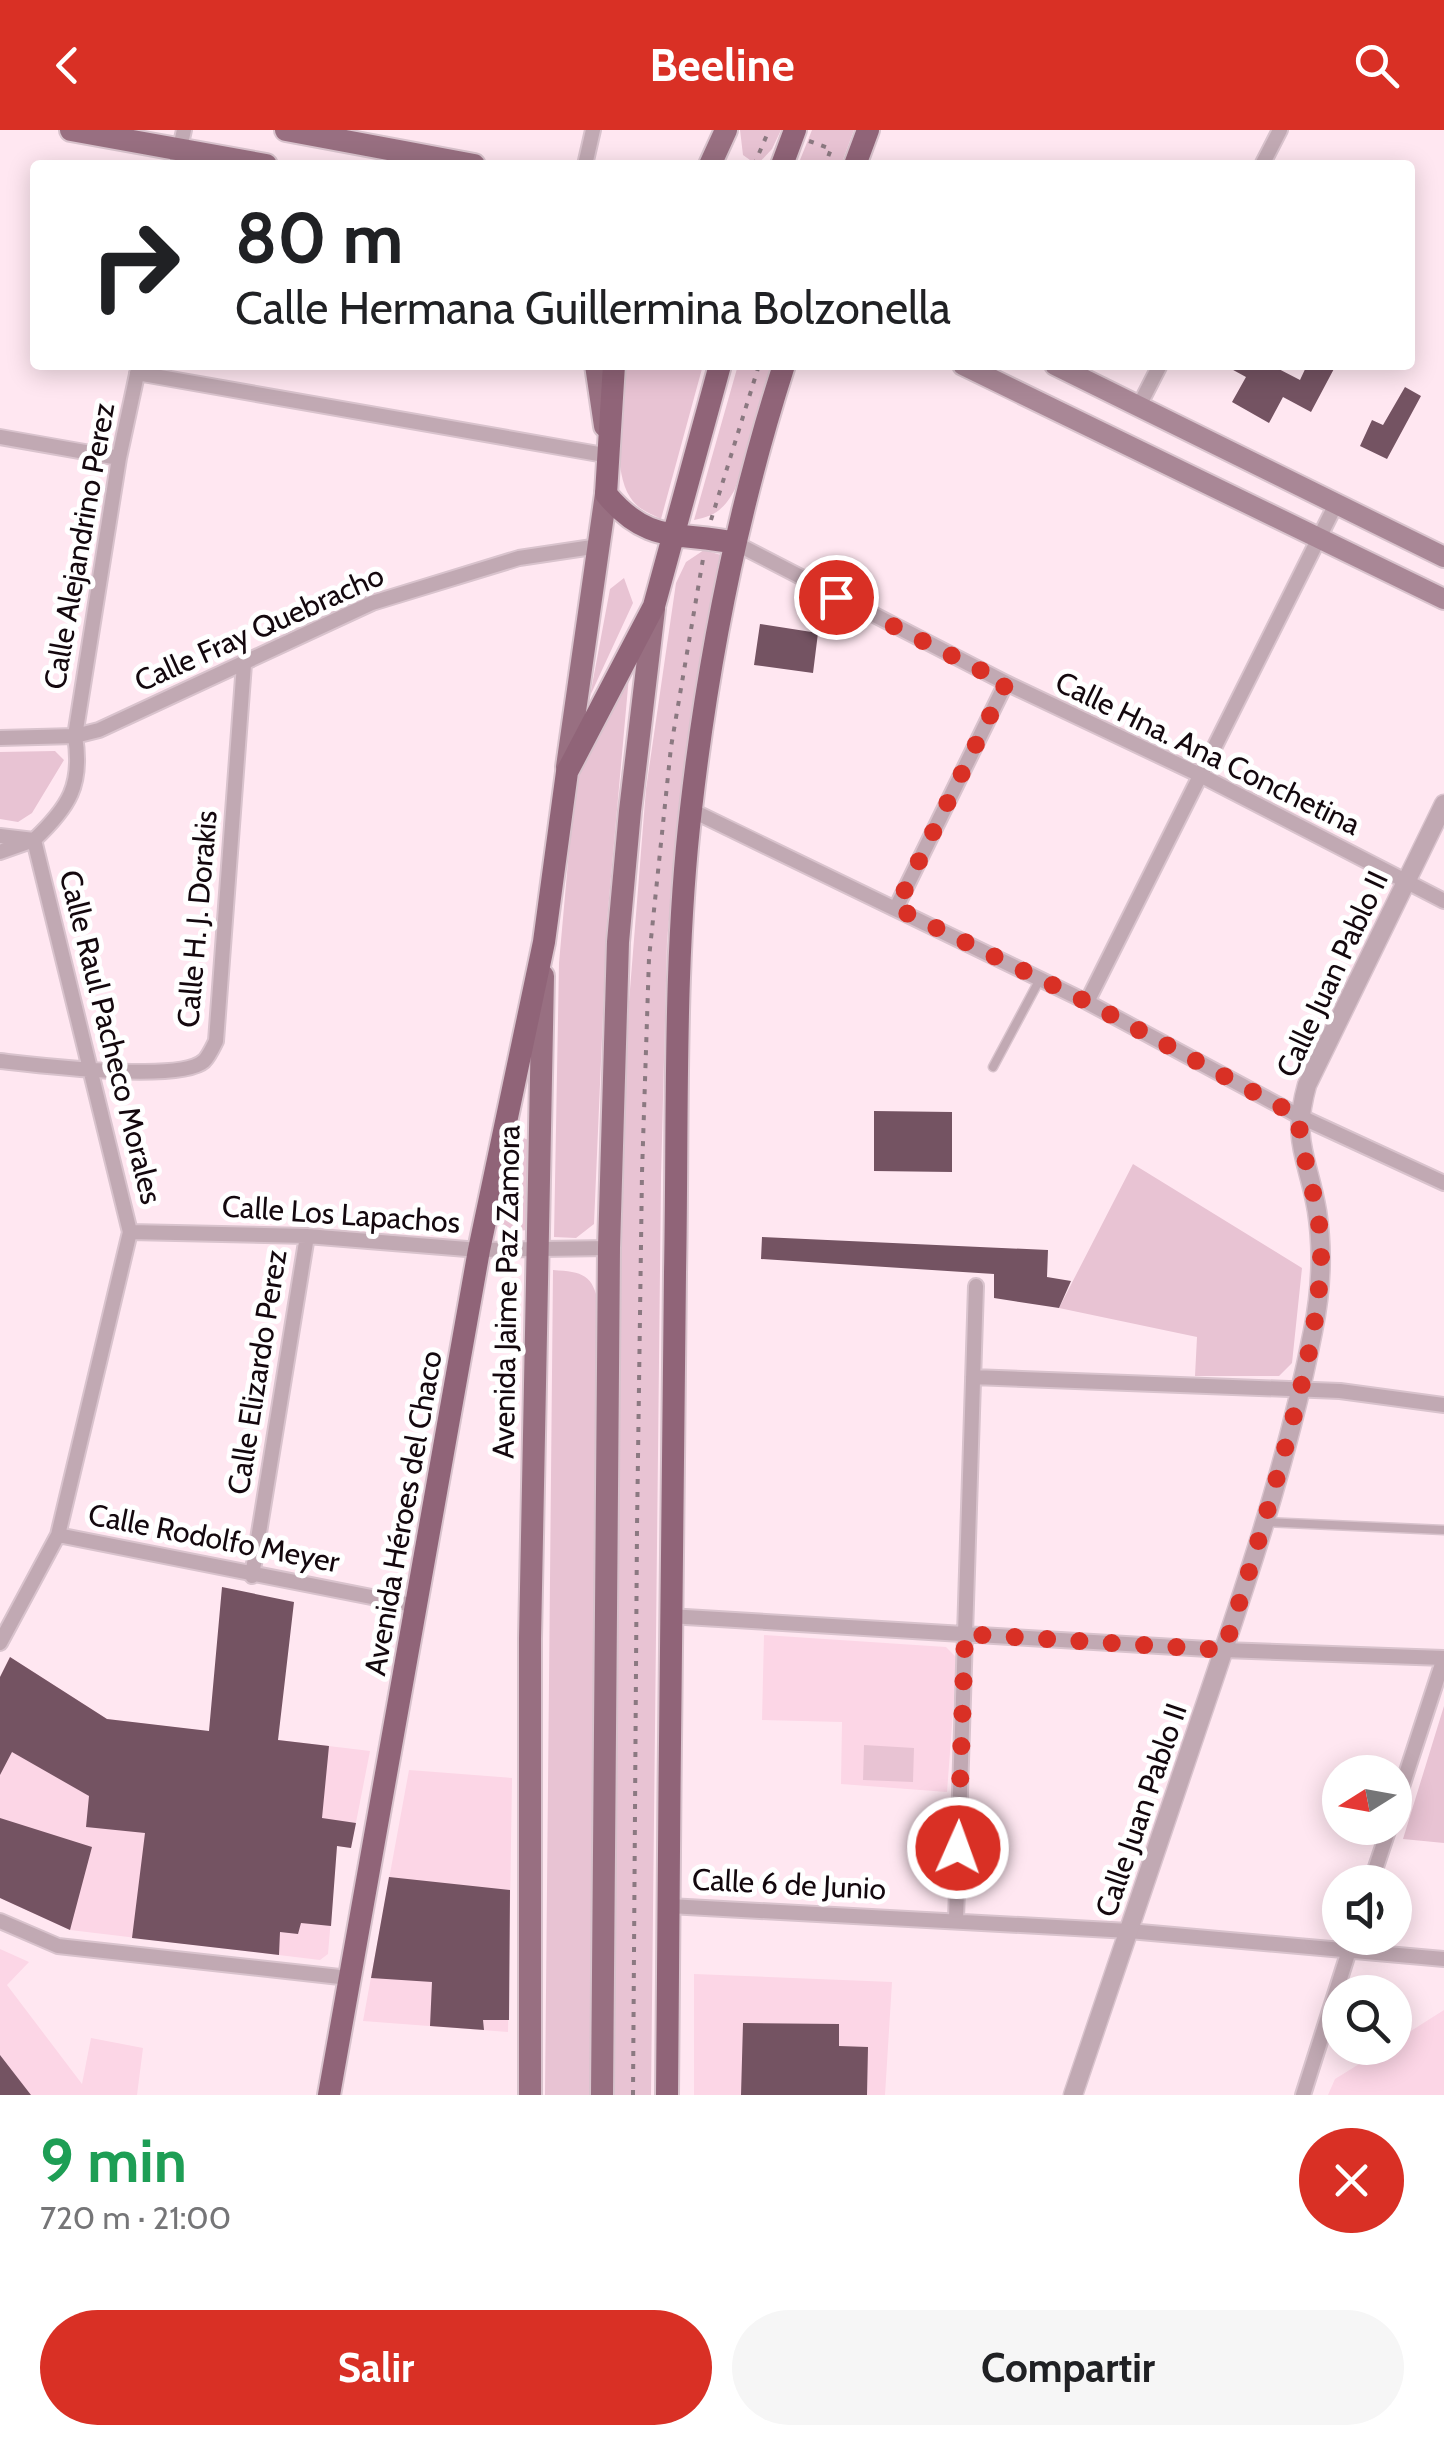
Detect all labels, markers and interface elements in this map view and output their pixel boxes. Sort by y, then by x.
icon: back [40,38,95,93]
text: Beeline [649,38,795,92]
icon: search [1349,38,1404,93]
text: 80 m [235,195,403,281]
icon: right [70,200,200,330]
text: Calle Hermana Guillermina Bolzonella [235,281,951,335]
street label: Calle Alejandrino Perez [36,400,122,692]
pin [794,555,879,640]
street label: Calle Fray Quebracho [129,556,389,700]
icon: arrive [809,570,864,625]
street label: Calle Hna. Ana Conchetina [1049,663,1367,843]
street label: Calle H. J. Dorakis [169,809,225,1029]
street label: Calle Juan Pablo II [1268,865,1396,1083]
street label: Calle Raul Pacheco Morales [52,866,170,1208]
street label: Avenida Jaime Paz Zamora [485,1124,527,1459]
street label: Calle Los Lapachos [221,1187,461,1241]
street label: Calle Elizardo Perez [219,1247,295,1497]
street label: Avenida Héroes del Chaco [356,1348,450,1678]
street label: Calle Rodolfo Meyer [85,1496,343,1581]
street label: Calle Juan Pablo II [1087,1698,1195,1922]
north arrow [1322,1755,1412,1845]
map controls [1322,1755,1412,2065]
position arrow [906,1796,1010,1900]
street label: Calle 6 de Junio [691,1860,887,1908]
button: sound [1322,1865,1412,1955]
button: search [1322,1975,1412,2065]
text: 9 min [40,2124,187,2197]
button: close [1299,2128,1404,2233]
text: 720 m · 21:00 [40,2198,231,2237]
button: Salir [40,2310,712,2425]
button: Compartir [732,2310,1404,2425]

